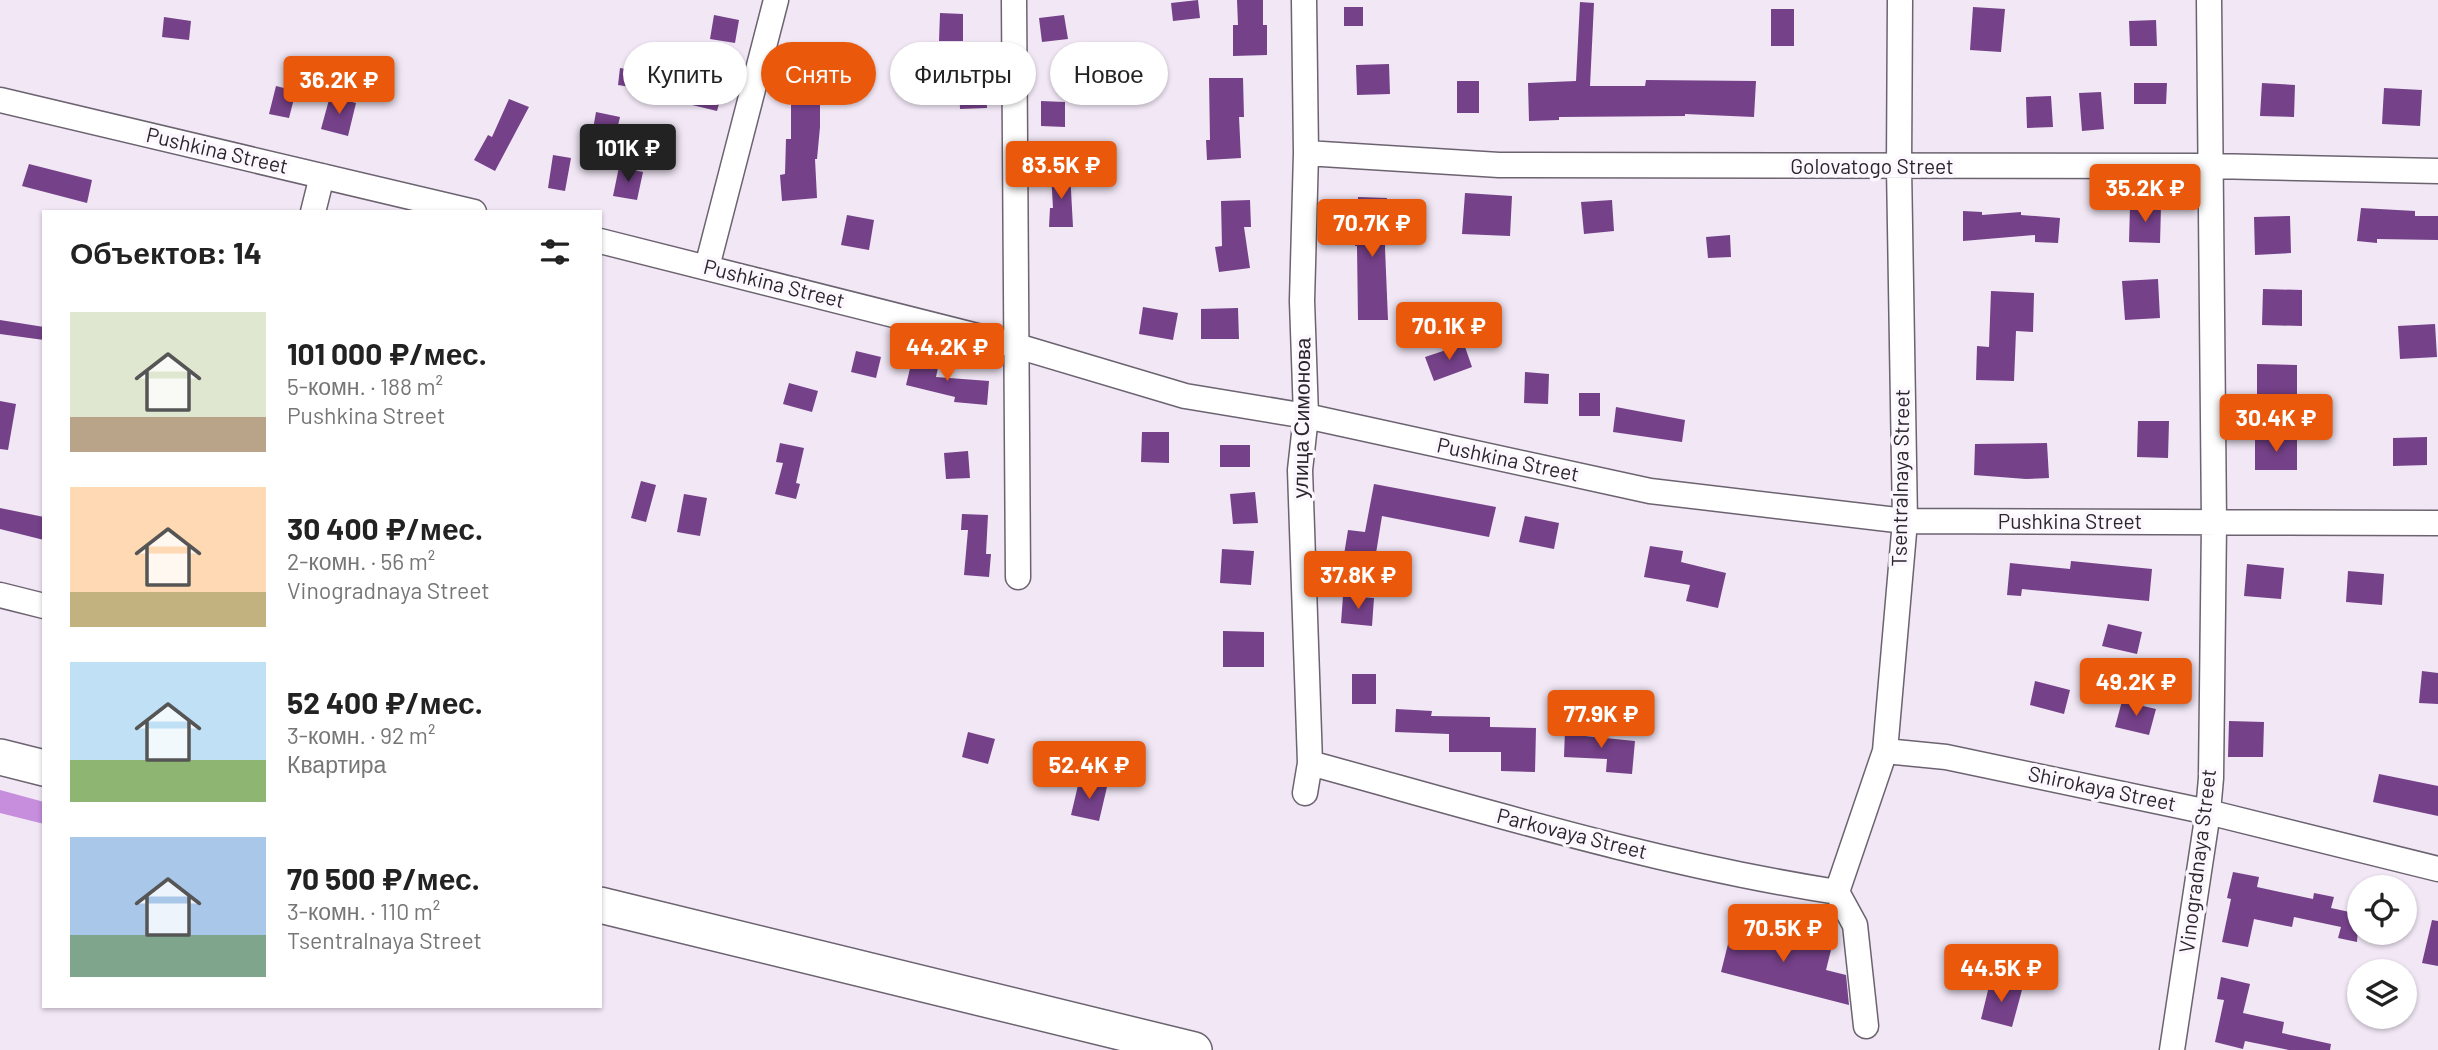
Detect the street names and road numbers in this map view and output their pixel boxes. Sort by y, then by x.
street label: Pushkina Street [144,121,291,178]
street label: Golovatogo Street [1790,153,1954,178]
street label: Pushkina Street [701,253,848,312]
street label: улица Симонова [1287,337,1314,499]
street label: Tsentralnaya Street [1885,389,1914,567]
street label: Pushkina Street [1435,431,1582,486]
street label: Pushkina Street [1998,508,2142,533]
street label: Shirokaya Street [2026,760,2179,815]
street label: Vinogradnaya Street [2173,767,2220,954]
street label: Parkovaya Street [1495,802,1650,863]

